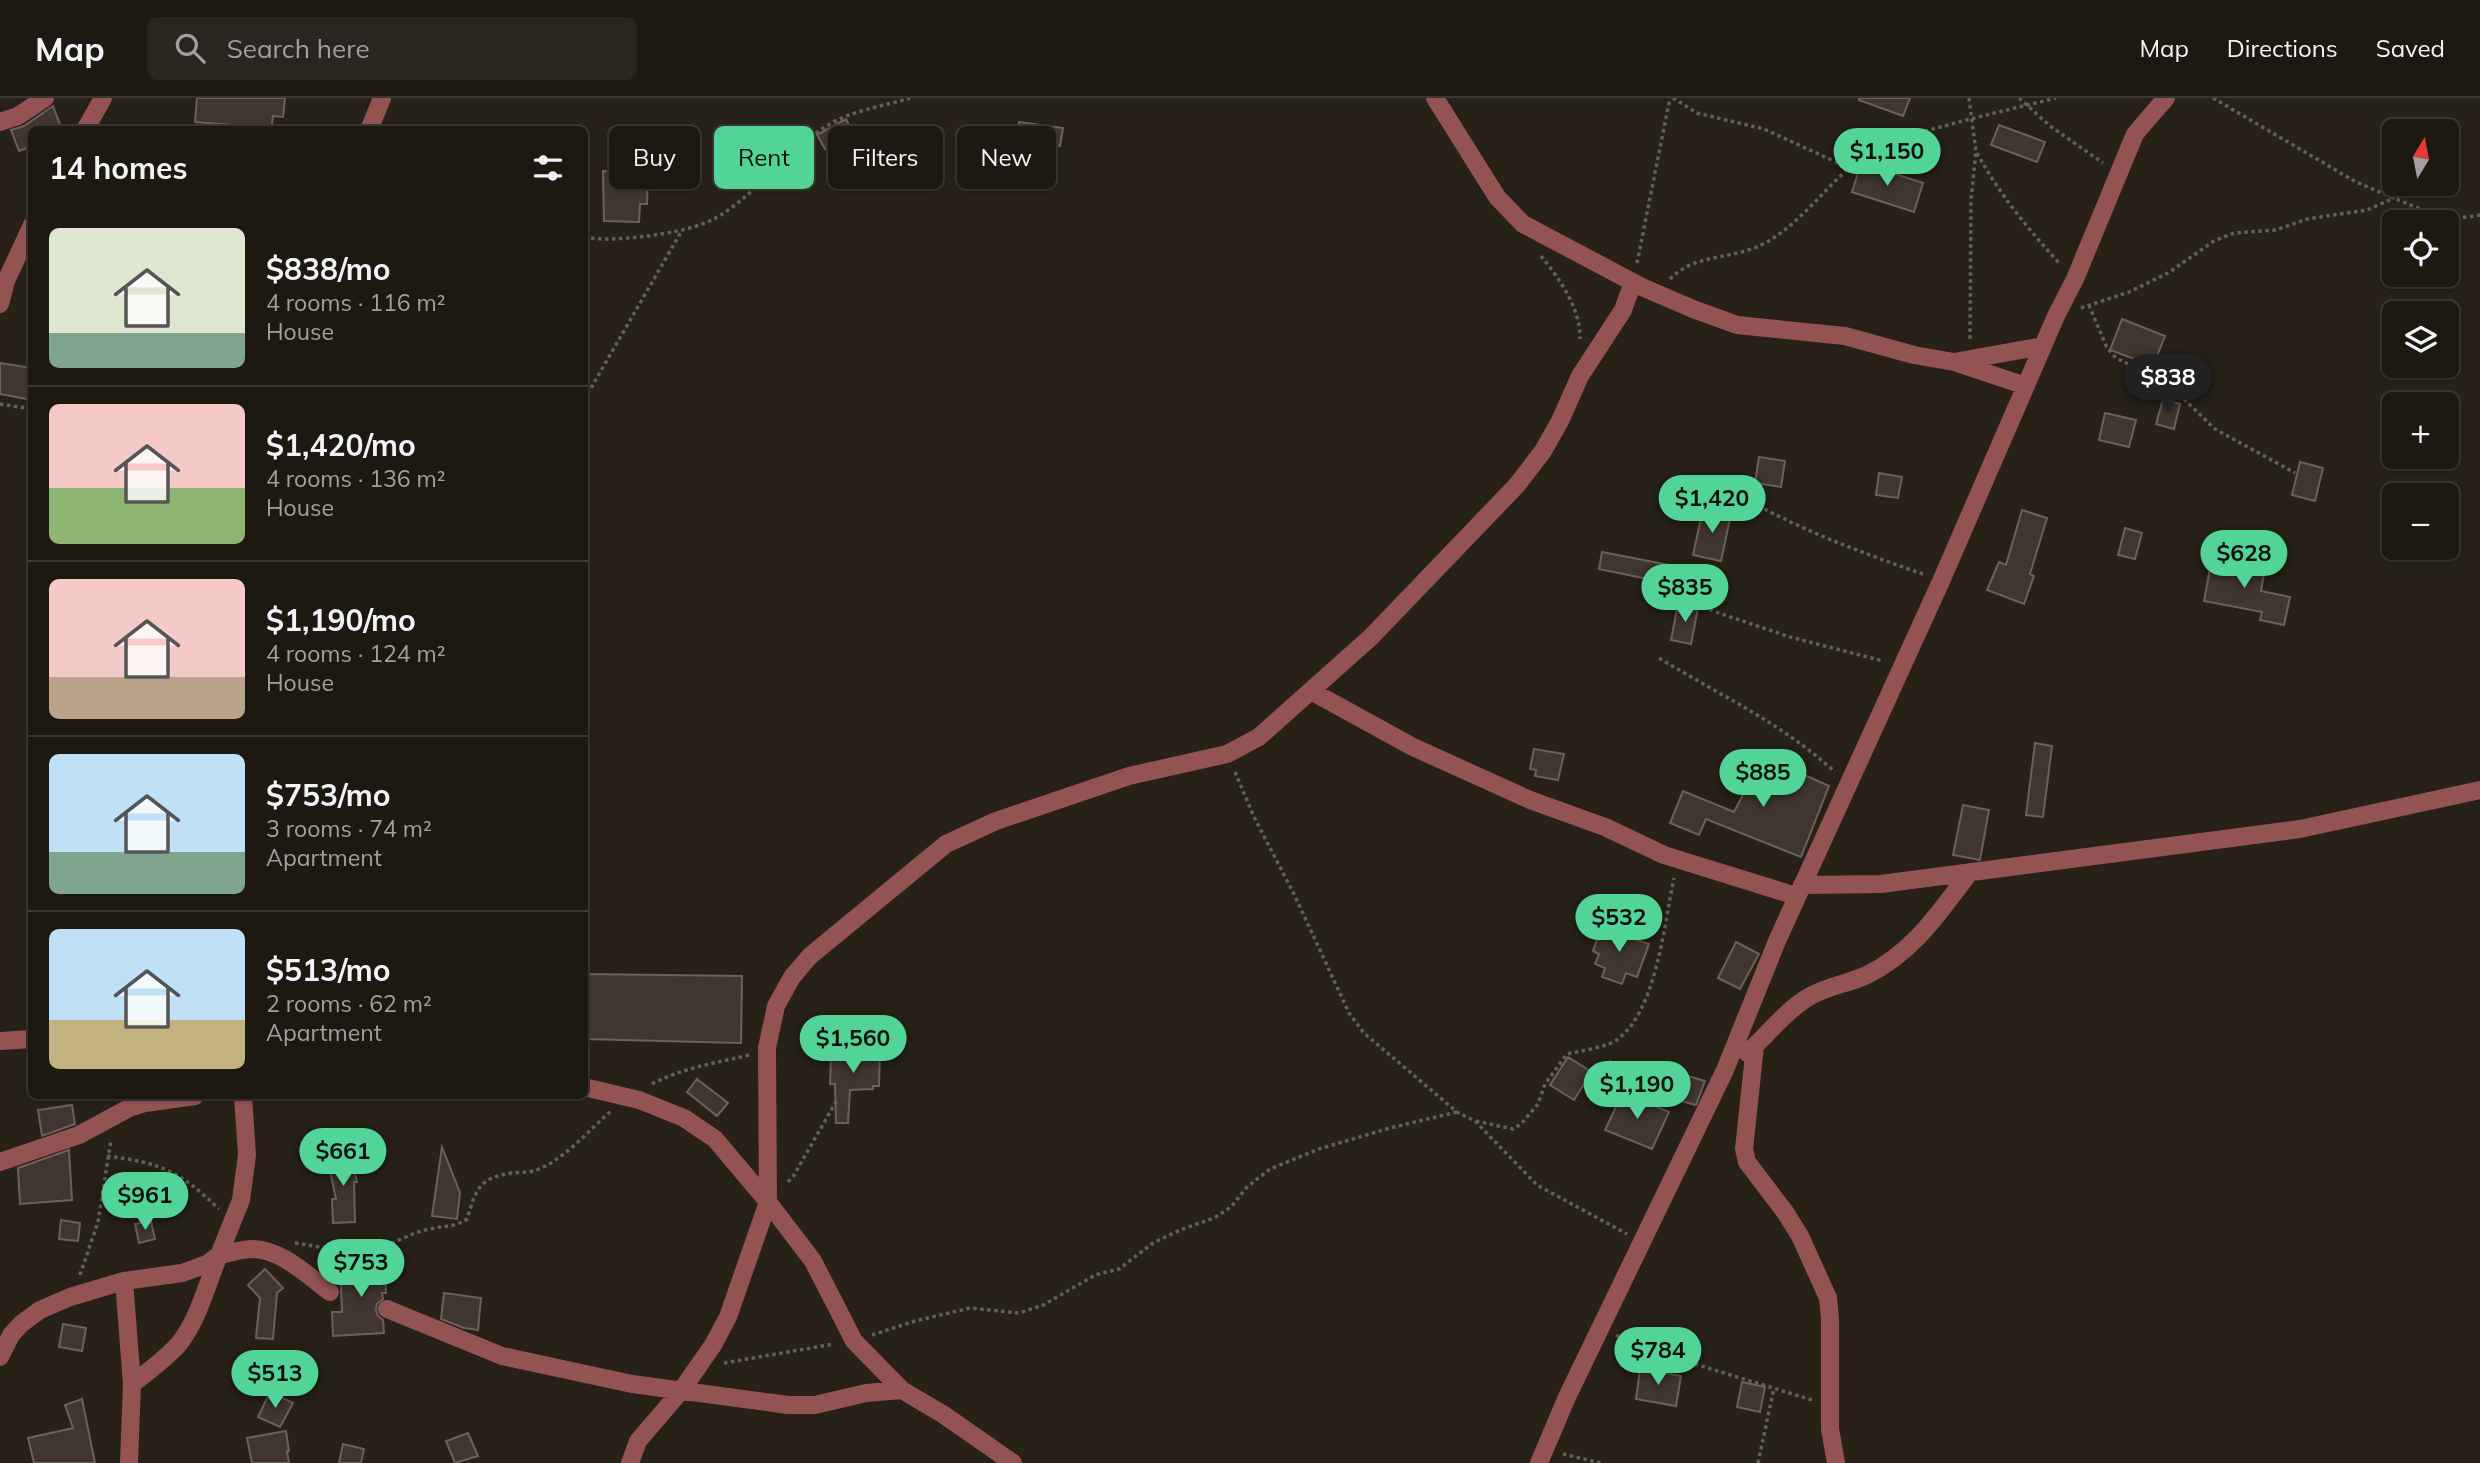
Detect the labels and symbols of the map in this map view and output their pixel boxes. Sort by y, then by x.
north arrow [2382,119,2459,196]
pin: $1,150 [1830,129,1944,188]
pin: $838 [2127,354,2209,414]
pin: $1,420 [1655,476,1769,535]
pin: $628 [2203,531,2285,590]
pin: $835 [1644,564,1726,624]
pin: $885 [1722,750,1804,809]
pin: $532 [1578,894,1660,954]
pin: $1,560 [796,1016,910,1075]
pin: $1,190 [1580,1062,1694,1121]
pin: $661 [302,1128,384,1188]
pin: $961 [104,1172,186,1232]
pin: $753 [320,1240,402,1299]
pin: $784 [1617,1328,1699,1387]
pin: $513 [234,1350,316,1410]

